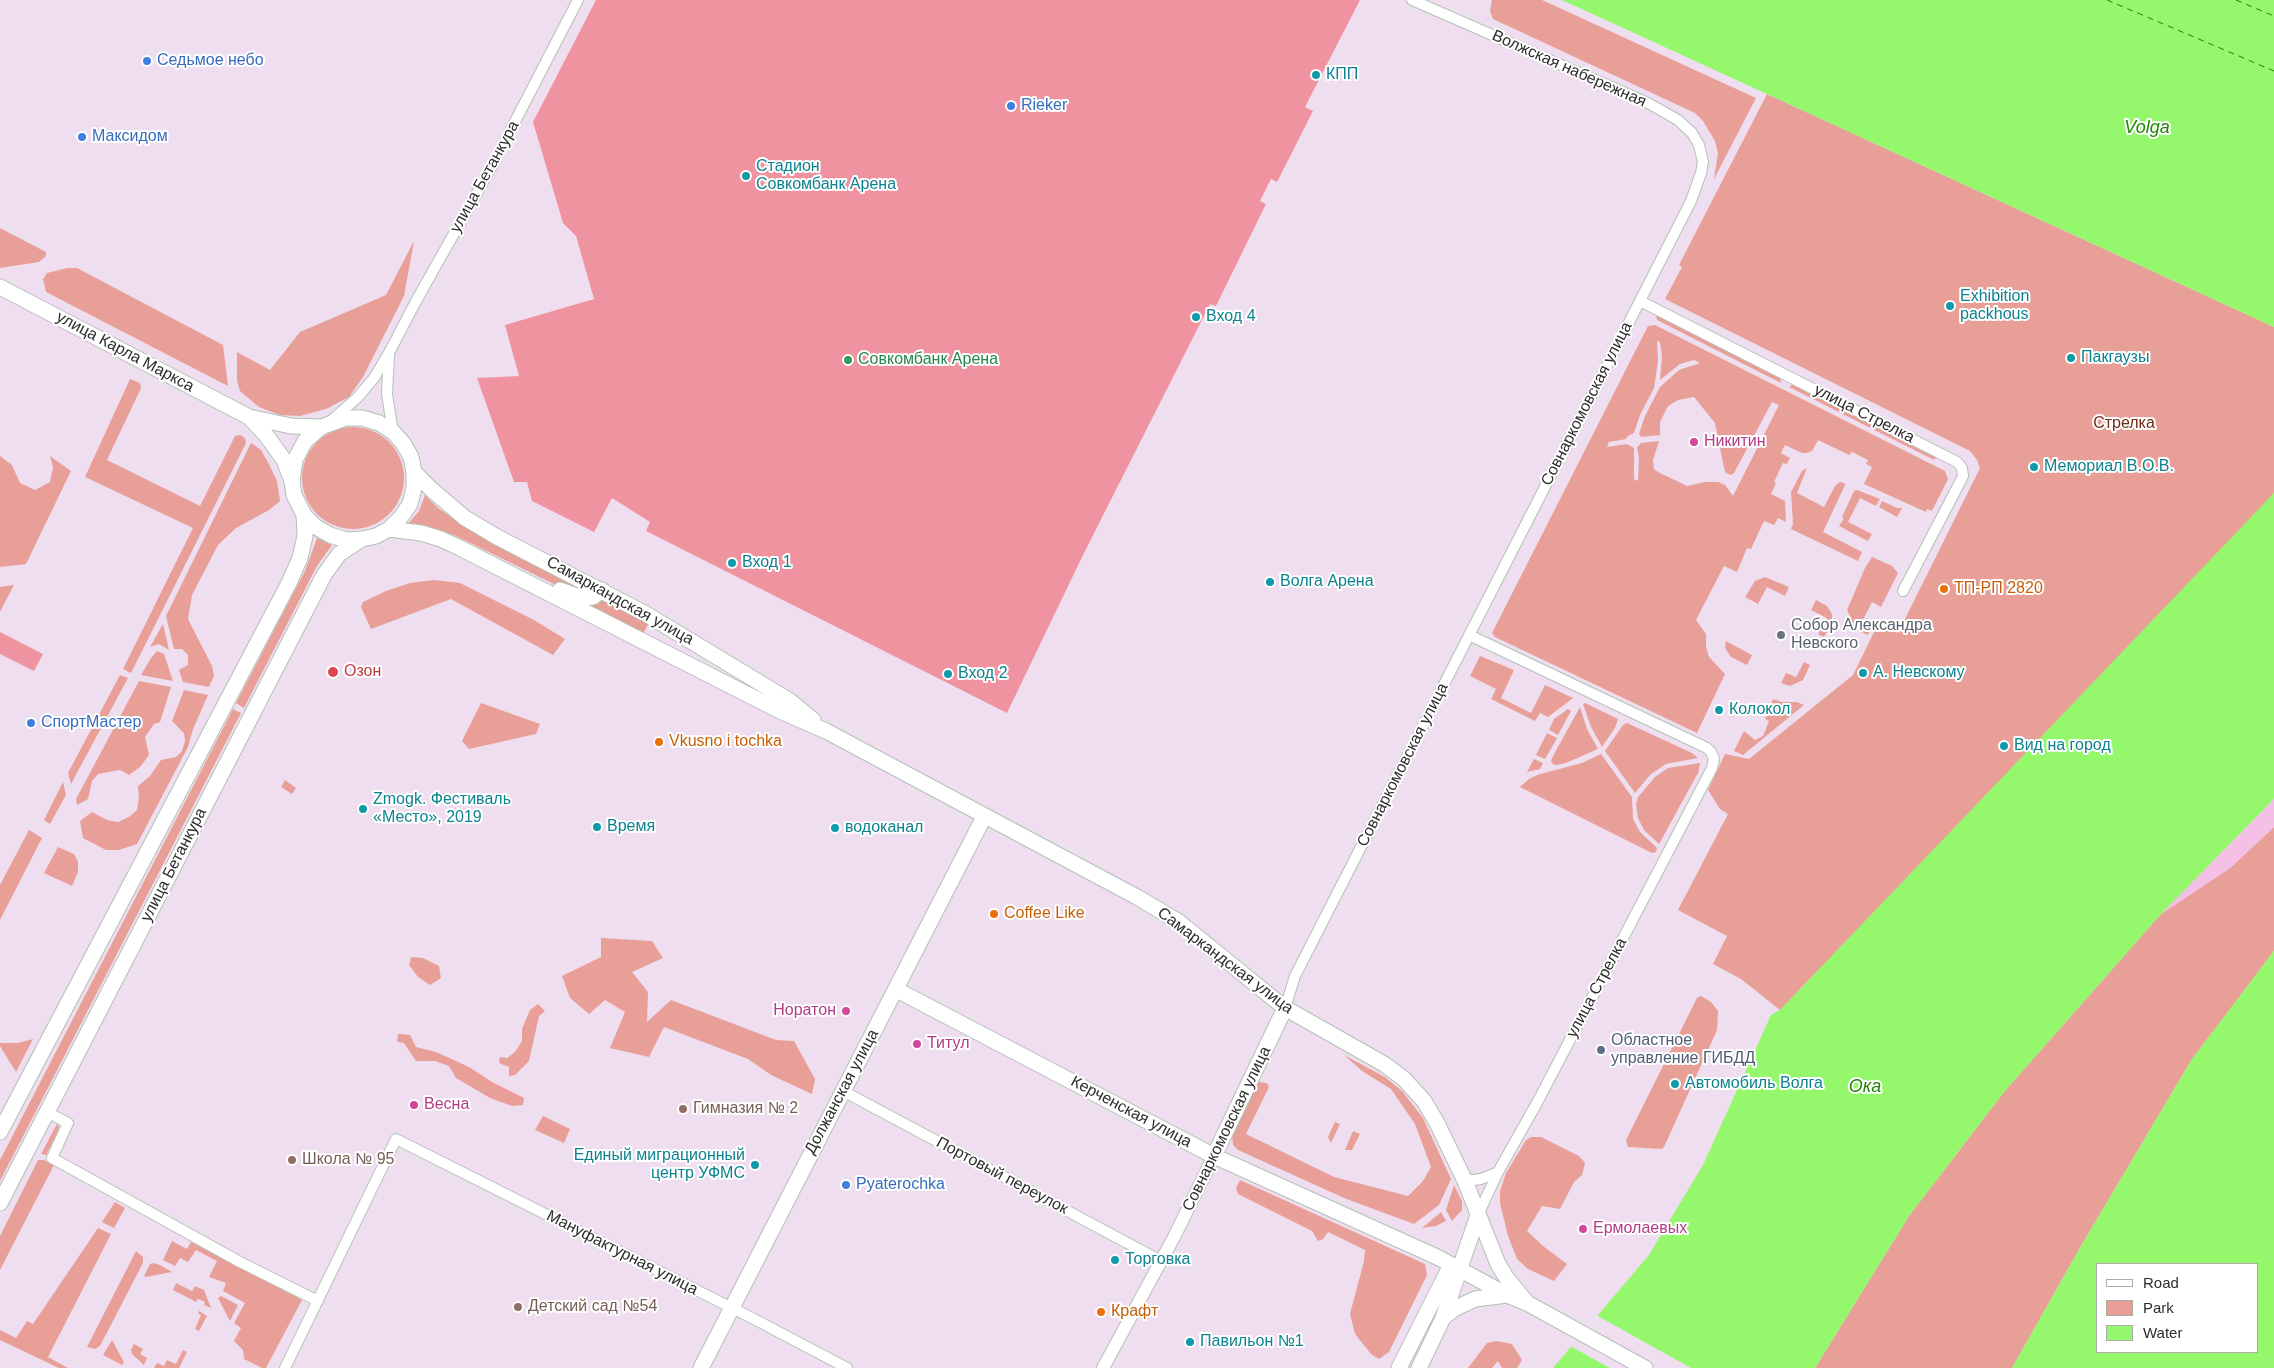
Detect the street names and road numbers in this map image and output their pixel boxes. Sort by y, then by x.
street label: Волжская набережная [1489,26,1649,112]
street label: улица Бетанкура [446,118,524,236]
street label: улица Карла Маркса [53,308,197,396]
street label: Совнаркомовская улица [1537,319,1637,489]
street label: улица Стрелка [1811,380,1917,448]
street label: Самаркандская улица [543,553,697,649]
street label: Совнаркомовская улица [1353,680,1453,850]
street label: улица Бетанкура [137,805,211,925]
street label: Самаркандская улица [1153,904,1297,1018]
street label: улица Стрелка [1563,935,1631,1041]
street label: Должанская улица [801,1026,883,1158]
street label: Совнаркомовская улица [1179,1043,1275,1215]
street label: Керченская улица [1067,1072,1195,1152]
street label: Портовый переулок [933,1133,1071,1219]
street label: Мануфактурная улица [543,1206,701,1300]

